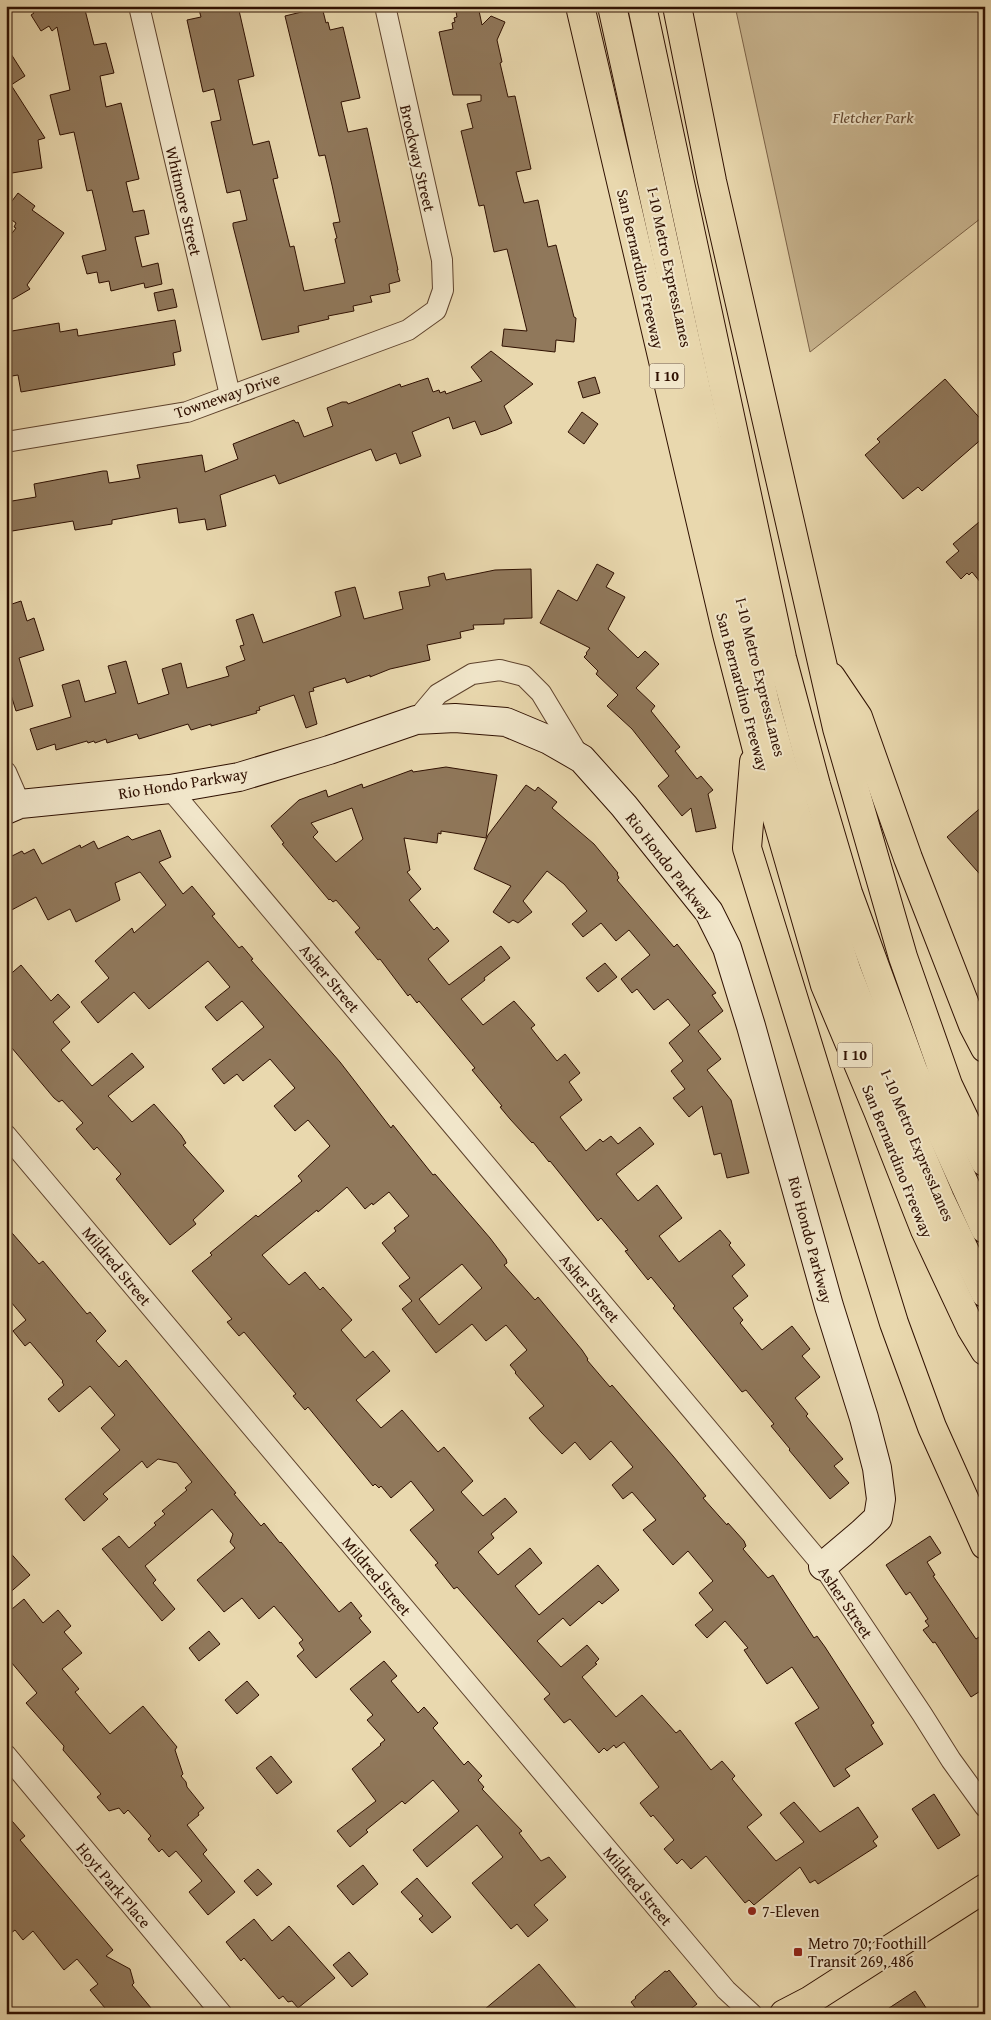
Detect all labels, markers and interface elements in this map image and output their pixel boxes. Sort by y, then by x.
street label: Brockway Street [394,102,442,214]
park label: Fletcher Park [832,105,914,129]
street label: Whitmore Street [160,144,208,259]
street label: I-10 Metro ExpressLanes [641,185,699,349]
street label: San Bernardino Freeway [611,187,671,351]
road number: I 10 [650,364,684,388]
street label: Towneway Drive [171,366,283,424]
street label: I-10 Metro ExpressLanes [730,595,792,759]
street label: San Bernardino Freeway [710,610,776,774]
street label: Rio Hondo Parkway [116,761,250,805]
street label: Rio Hondo Parkway [620,807,720,925]
street label: Asher Street [294,938,366,1018]
road number: I 10 [838,1042,872,1068]
street label: I-10 Metro ExpressLanes [875,1065,961,1225]
street label: San Bernardino Freeway [856,1081,940,1241]
street label: Rio Hondo Parkway [782,1174,840,1306]
street label: Mildred Street [77,1221,158,1311]
street label: Asher Street [554,1248,626,1328]
street label: Mildred Street [337,1531,418,1621]
street label: Asher Street [813,1561,879,1643]
street label: Hoyt Park Place [71,1837,157,1933]
street label: Mildred Street [598,1841,679,1931]
place label: 7-Eleven [762,1899,819,1923]
marker: 7-Eleven [746,1905,758,1917]
place label: Metro 70; Foothill Transit 269, 486 [808,1931,927,1973]
marker: Metro 70; Foothill Transit 269, 486 [792,1946,804,1958]

